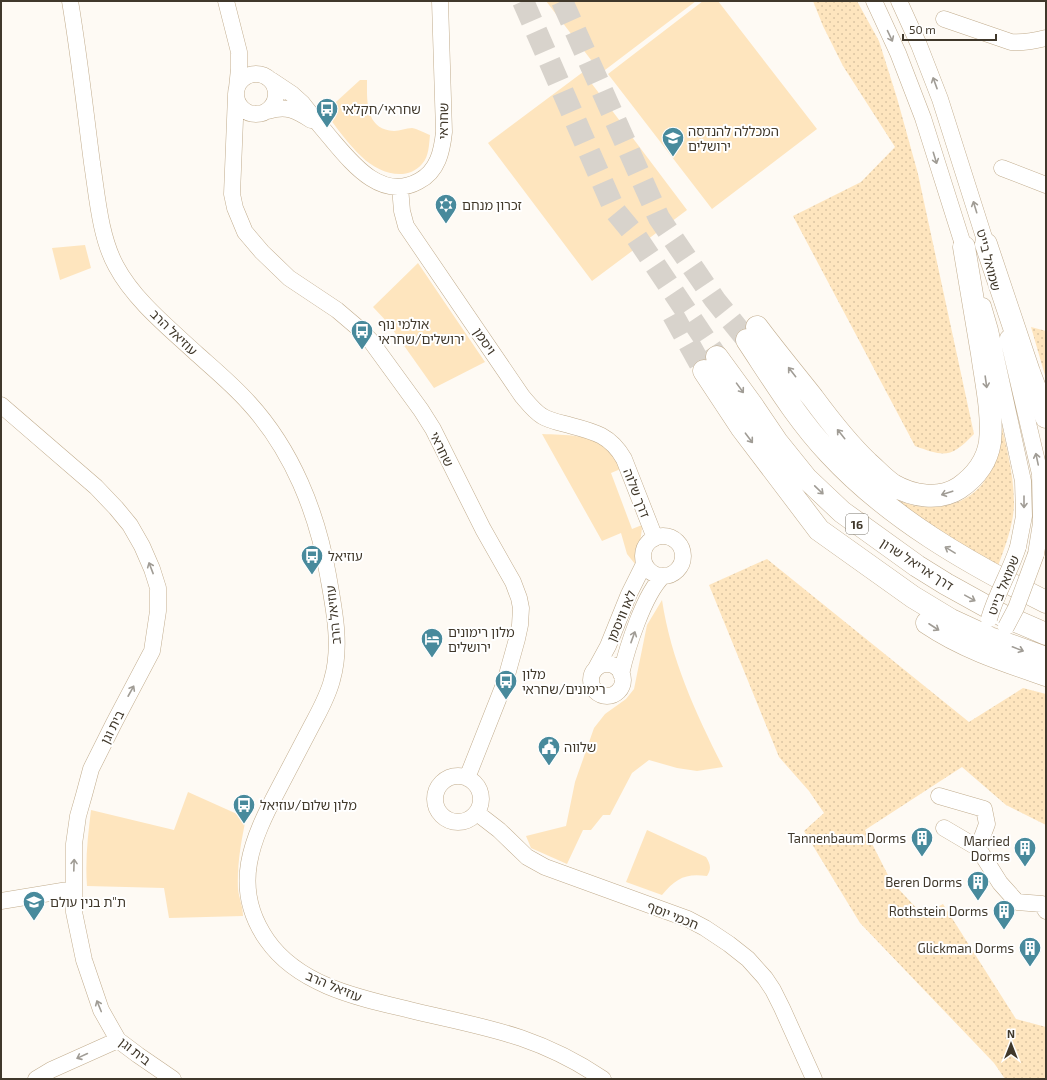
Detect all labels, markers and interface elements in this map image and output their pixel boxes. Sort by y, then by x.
scale bar [903,16,996,42]
text: 50 m [909,22,936,36]
one-way arrow [887,30,894,42]
one-way arrow [930,78,938,90]
bus stop icon: שחראי/חקלאי [314,96,340,129]
place label: שחראי/חקלאי [342,101,421,117]
street label: שחראי [435,103,451,139]
place label: המכללה להנדסה ירושלים [688,123,779,154]
school or university icon: המכללה להנדסה ירושלים [660,125,686,158]
one-way arrow [932,151,939,164]
synagogue icon: זכרון מנחם [433,192,459,225]
place label: זכרון מנחם [462,197,522,213]
one-way arrow [971,201,978,214]
street label: שמואל בייט [974,227,1004,293]
street label: עוזיאל הרב [147,306,201,359]
place label: אולמי נוף ירושלים/שחראי [378,316,464,347]
bus stop icon: אולמי נוף ירושלים/שחראי [349,318,375,351]
street label: ויסמן [470,325,500,357]
one-way arrow [788,367,797,378]
one-way arrow [982,375,990,388]
one-way arrow [736,382,744,393]
one-way arrow [837,428,845,439]
street label: שחראי [427,429,457,469]
one-way arrow [745,432,753,443]
one-way arrow [1032,453,1040,466]
street label: דרך שלוה [620,466,654,520]
one-way arrow [814,486,824,495]
one-way arrow [942,489,954,497]
one-way arrow [1020,495,1028,508]
road number: 16 [846,514,868,534]
street label: דרך אריאל שרון [877,534,957,594]
bus stop icon: עוזיאל [299,543,325,576]
one-way arrow [944,545,956,553]
place label: עוזיאל [328,548,363,564]
street label: שמואל בייט [984,553,1022,617]
one-way arrow [147,562,154,574]
street label: עוזיאל הרב [322,584,344,645]
street label: לאו וויסמן [603,588,639,644]
one-way arrow [964,595,976,602]
one-way arrow [928,623,939,631]
place label: מלון רימונים ירושלים [448,624,515,655]
hotel icon: מלון רימונים ירושלים [419,626,445,659]
one-way arrow [630,630,637,643]
one-way arrow [1011,645,1023,653]
place label: מלון רימונים/שחראי [522,666,606,697]
bus stop icon: מלון רימונים/שחראי [493,668,519,701]
one-way arrow [128,685,136,697]
street label: בית וגן [97,707,127,747]
public building icon: שלווה [536,734,562,767]
place label: שלווה [564,739,596,755]
bus stop icon: מלון שלום/עוזיאל [231,792,257,825]
place label: מלון שלום/עוזיאל [260,797,357,813]
building icon: Tannenbaum Dorms [909,825,935,858]
place label: Tannenbaum Dorms [787,830,906,846]
place label: Married Dorms [963,833,1010,864]
building icon: Married Dorms [1012,835,1038,868]
one-way arrow [70,859,77,872]
building icon: Beren Dorms [965,869,991,902]
place label: Beren Dorms [885,874,962,890]
school or university icon: ת"ת בנין עולם [21,889,47,922]
place label: ת"ת בנין עולם [50,894,126,910]
street label: חכמי יוסף [645,897,701,933]
building icon: Rothstein Dorms [991,898,1017,931]
place label: Rothstein Dorms [889,903,988,919]
building icon: Glickman Dorms [1017,935,1043,968]
place label: Glickman Dorms [918,940,1014,956]
street label: עוזיאל הרב [304,967,365,1005]
one-way arrow [95,1000,103,1012]
north arrow [991,1024,1031,1064]
text: N [1007,1027,1015,1040]
street label: בית וגן [116,1034,154,1068]
one-way arrow [77,1053,89,1060]

